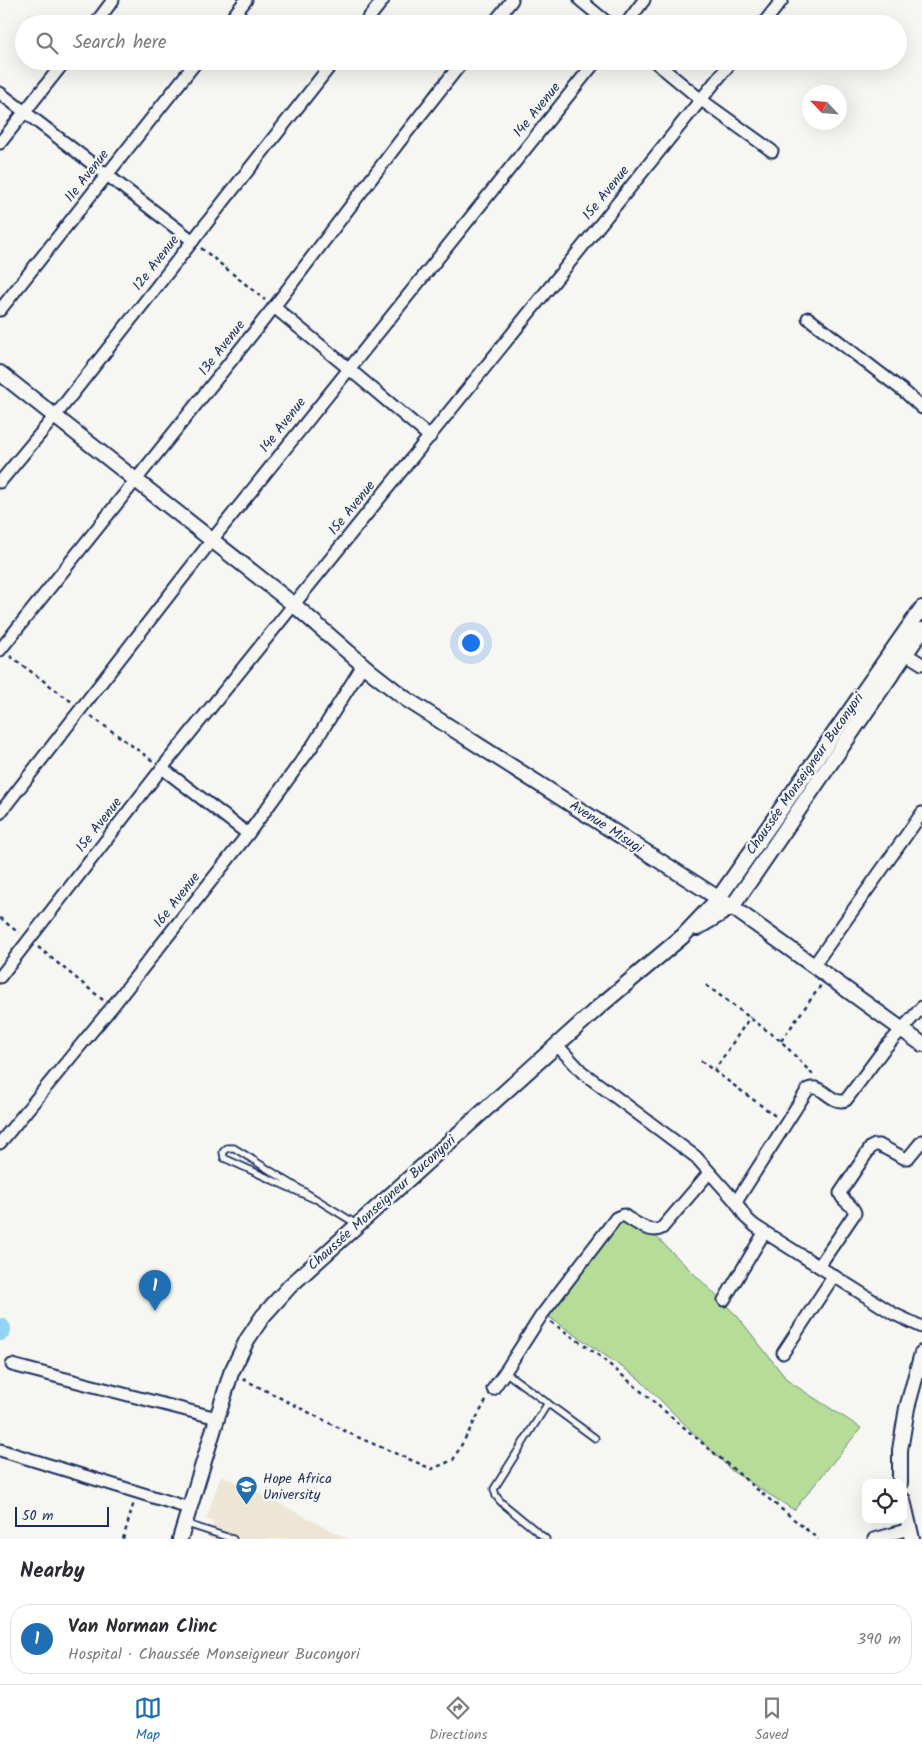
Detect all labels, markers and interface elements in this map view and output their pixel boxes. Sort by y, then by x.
search box [15,15,907,70]
text: Search here [73,28,167,58]
icon: search [33,29,61,57]
street label: 14e Avenue [508,77,567,142]
north arrow [802,85,847,130]
street label: 11e Avenue [59,144,115,207]
street label: 15e Avenue [577,160,635,225]
street label: 12e Avenue [127,230,185,296]
street label: 13e Avenue [193,315,251,381]
street label: 14e Avenue [254,392,312,457]
street label: 15e Avenue [323,475,381,540]
your location [458,630,484,656]
street label: Chaussée Monseigneur Buconyori [740,688,870,860]
street label: 15e Avenue [70,792,128,857]
street label: Avenue Misugi [565,795,648,859]
street label: 16e Avenue [148,867,206,933]
street label: Chaussée Monseigneur Buconyori [303,1130,462,1276]
pin: 1 [139,1270,171,1311]
place label: Hope Africa University [263,1468,332,1506]
school or university icon: Hope Africa University [235,1475,259,1506]
map controls [862,1479,907,1524]
button: locate [862,1479,907,1524]
scale bar [15,1504,109,1527]
text: 50 m [22,1505,53,1527]
text: Nearby [20,1555,85,1588]
text: Van Norman Clinc [68,1612,218,1642]
text: 1 [35,1627,39,1652]
text: 390 m [857,1627,901,1652]
text: Hospital · Chaussée Monseigneur Buconyori [68,1642,360,1667]
tab: Map [134,1694,162,1746]
tab: Directions [429,1694,487,1746]
tab: Saved [755,1694,788,1746]

